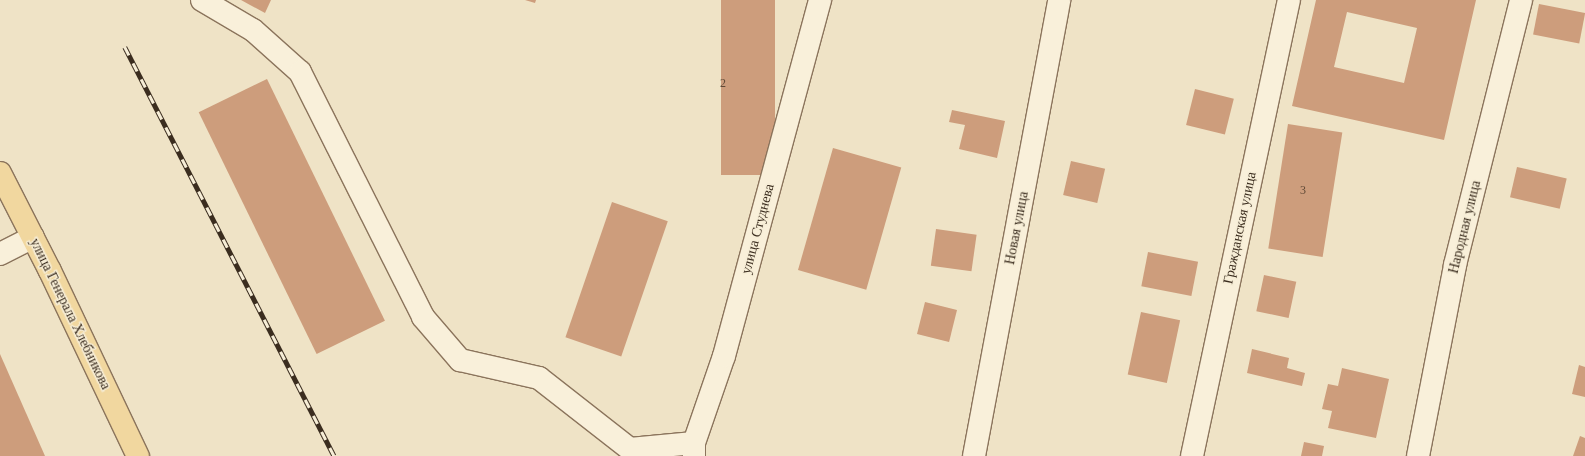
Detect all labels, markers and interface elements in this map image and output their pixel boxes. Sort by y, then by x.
house number: 2 [720,77,726,91]
street label: Гражданская улица [1220,170,1260,286]
street label: Народная улица [1445,179,1485,275]
street label: улица Студнева [738,182,778,276]
house number: 3 [1300,184,1306,198]
street label: Новая улица [1002,190,1032,266]
street label: улица Генерала Хлебникова [26,236,114,392]

